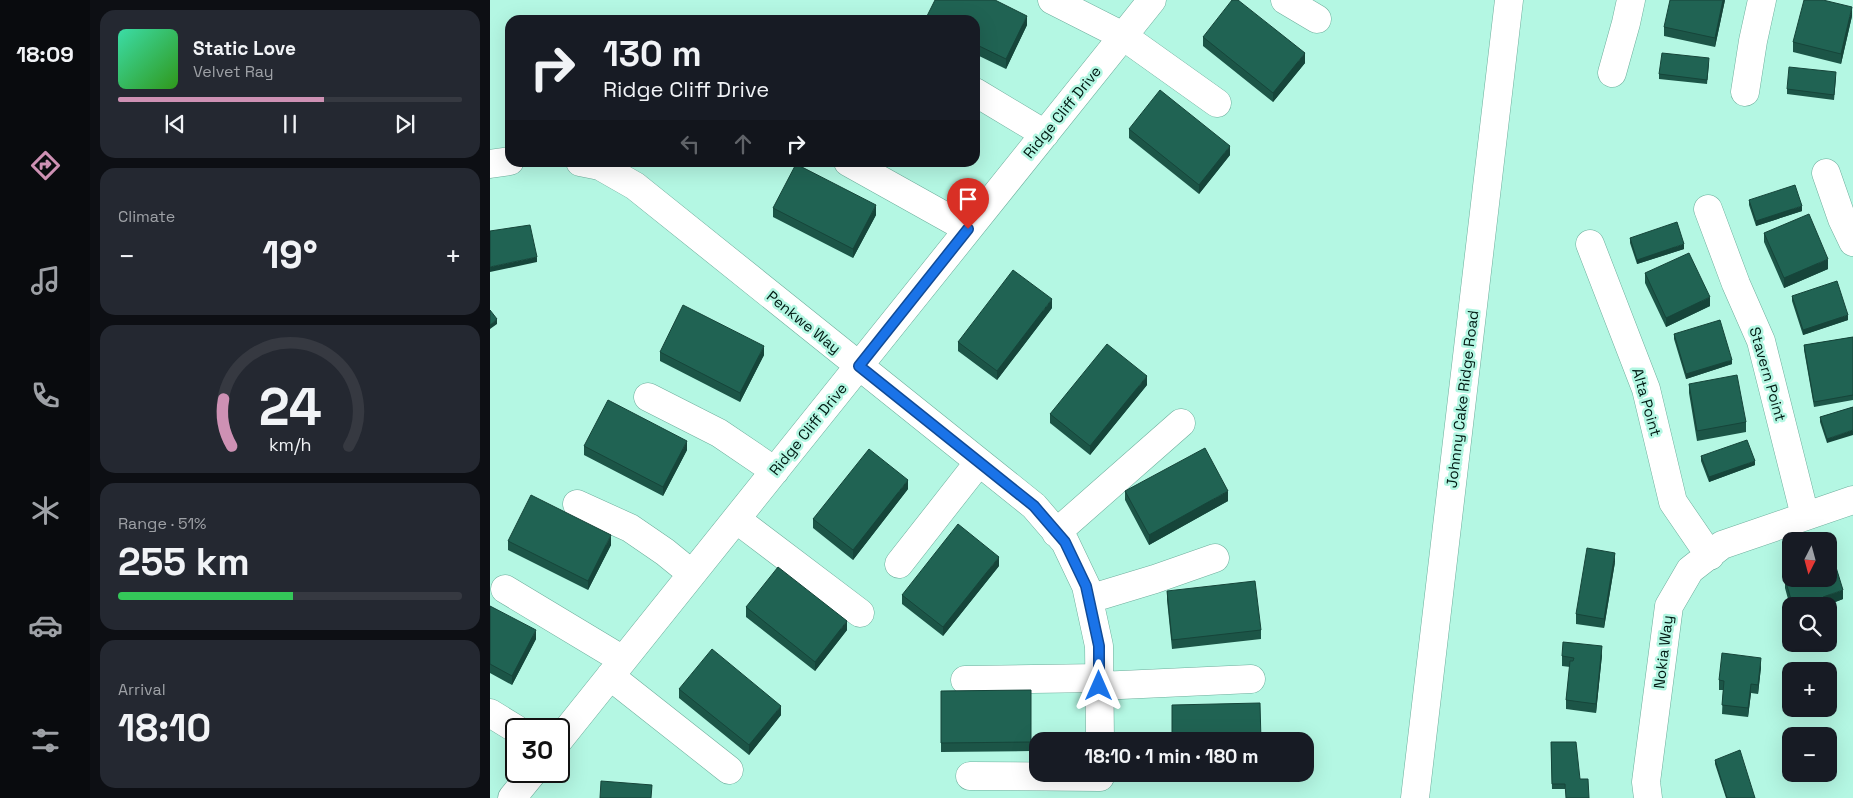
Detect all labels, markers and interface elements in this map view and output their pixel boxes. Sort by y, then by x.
text: 130 m [603,32,702,76]
icon: right [520,35,585,100]
text: Static Love [193,36,296,61]
text: 18:09 [16,40,74,68]
text: Velvet Ray [193,61,274,82]
street label: Ridge Cliff Drive [1019,62,1105,162]
text: Ridge Cliff Drive [603,75,769,103]
icon: previous [161,110,189,138]
icon: pause [276,110,304,138]
icon: next [391,110,419,138]
icon: left [676,130,704,158]
icon: ahead [729,130,757,158]
icon: right [782,130,810,158]
icon: directions [28,148,63,183]
pin [947,178,989,229]
icon: arrive [954,185,982,213]
text: Climate [118,206,175,227]
text: 19° [262,231,318,279]
text: − [118,238,135,274]
text: + [445,238,462,274]
icon: music [28,263,63,298]
street label: Penkwe Way [763,286,845,358]
street label: Johnny Cake Ridge Road [1442,309,1482,489]
street label: Stavern Point [1745,325,1791,423]
street label: Alta Point [1628,366,1666,438]
text: 24 [258,374,322,440]
icon: phone [28,378,63,413]
street label: Ridge Cliff Drive [765,379,851,479]
text: km/h [269,433,311,456]
icon: climate [28,493,63,528]
text: Range · 51% [118,513,206,534]
north arrow [1782,532,1838,588]
map controls [1782,532,1837,782]
text: 255 km [118,538,250,586]
button: search [1782,597,1837,652]
icon: car [28,608,63,643]
street label: Nokia Way [1649,614,1677,690]
position arrow [1072,659,1124,711]
button: + [1782,662,1837,717]
text: Arrival [118,679,166,700]
text: 18:10 [118,704,211,752]
speed limit sign: 30 [505,718,570,783]
icon: filters [28,723,63,758]
button: − [1782,727,1837,782]
text: 18:10 · 1 min · 180 m [1085,744,1258,769]

